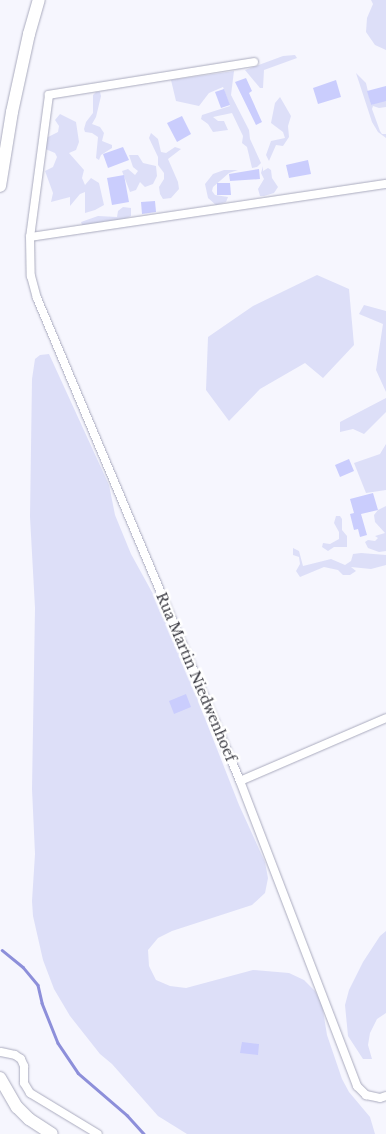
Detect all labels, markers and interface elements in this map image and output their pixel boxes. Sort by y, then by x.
street label: Rua Martin Niedwenhoef [153,590,239,764]

